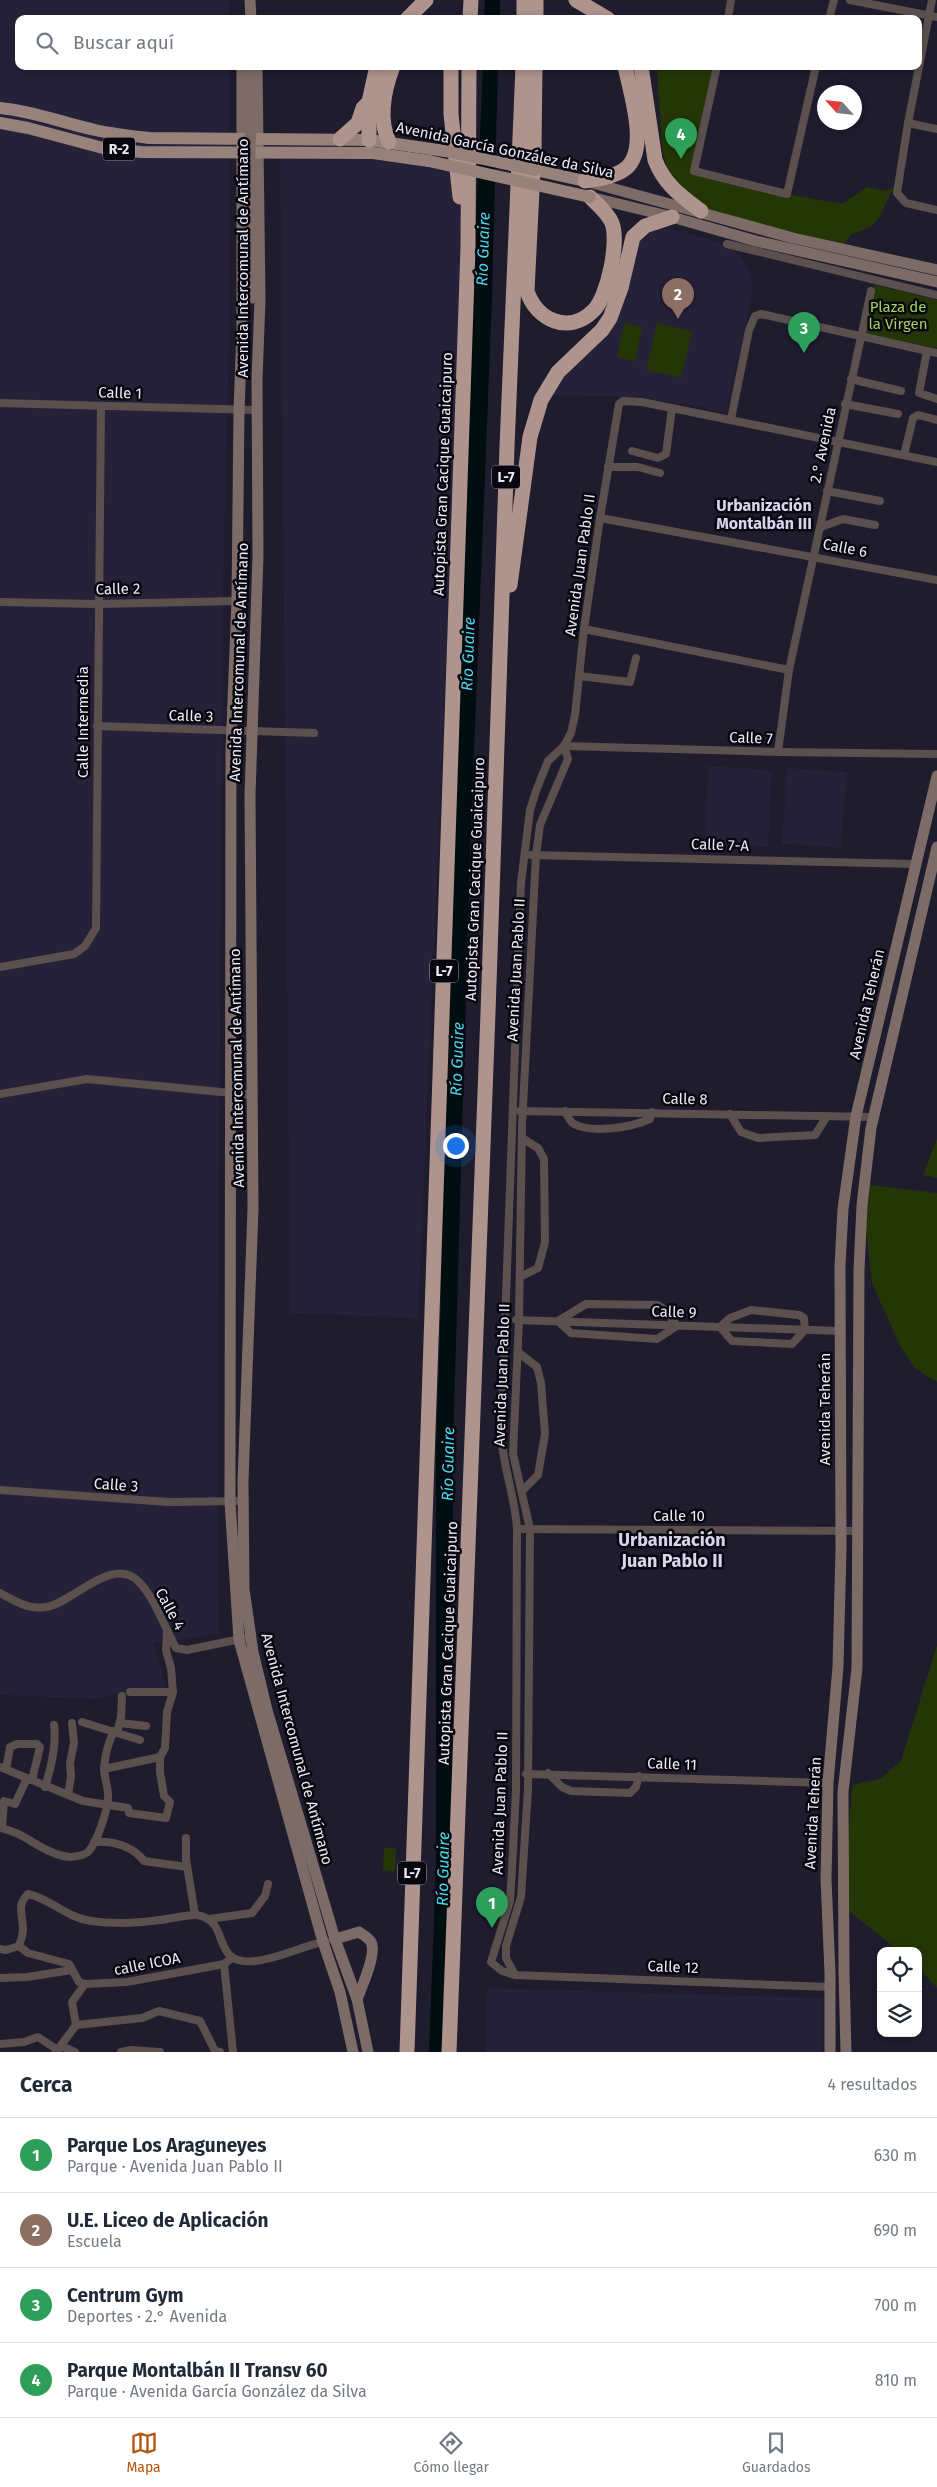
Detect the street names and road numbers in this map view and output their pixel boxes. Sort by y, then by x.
street label: Avenida García González da Silva [395,118,615,182]
road number: R-2 [103,138,135,160]
street label: Avenida Intercomunal de Antímano [234,138,252,378]
street label: Autopista Gran Cacique Guaicaipuro [430,352,456,596]
street label: Calle 1 [98,383,142,403]
street label: 2.° Avenida [806,405,840,485]
road number: L-7 [492,466,520,488]
street label: Avenida Juan Pablo II [561,493,599,637]
street label: Calle 6 [821,535,869,561]
street label: Avenida Intercomunal de Antímano [226,542,252,782]
street label: Calle 2 [96,580,140,598]
street label: Calle Intermedia [74,666,92,778]
street label: Calle 3 [168,706,214,726]
street label: Calle 7 [729,728,774,748]
street label: Autopista Gran Cacique Guaicaipuro [462,757,488,1001]
street label: Calle 7-A [691,835,750,855]
street label: Avenida Juan Pablo II [503,898,529,1042]
street label: Avenida Teherán [846,947,888,1061]
street label: Avenida Intercomunal de Antímano [226,948,248,1188]
road number: L-7 [430,959,458,982]
street label: Calle 8 [662,1090,708,1108]
street label: Calle 9 [651,1302,697,1322]
street label: Avenida Juan Pablo II [491,1303,513,1447]
street label: Avenida Teherán [816,1353,834,1465]
street label: Calle 3 [93,1474,139,1496]
street label: Calle 10 [653,1507,705,1525]
street label: Autopista Gran Cacique Guaicaipuro [435,1521,461,1765]
street label: Calle 4 [151,1585,189,1633]
street label: Avenida Intercomunal de Antímano [257,1631,337,1867]
street label: Avenida Juan Pablo II [489,1731,511,1875]
street label: Calle 11 [647,1754,697,1774]
street label: Avenida Teherán [801,1756,825,1870]
road number: L-7 [398,1862,426,1885]
street label: calle ICOA [112,1949,182,1979]
street label: Calle 12 [647,1957,699,1977]

